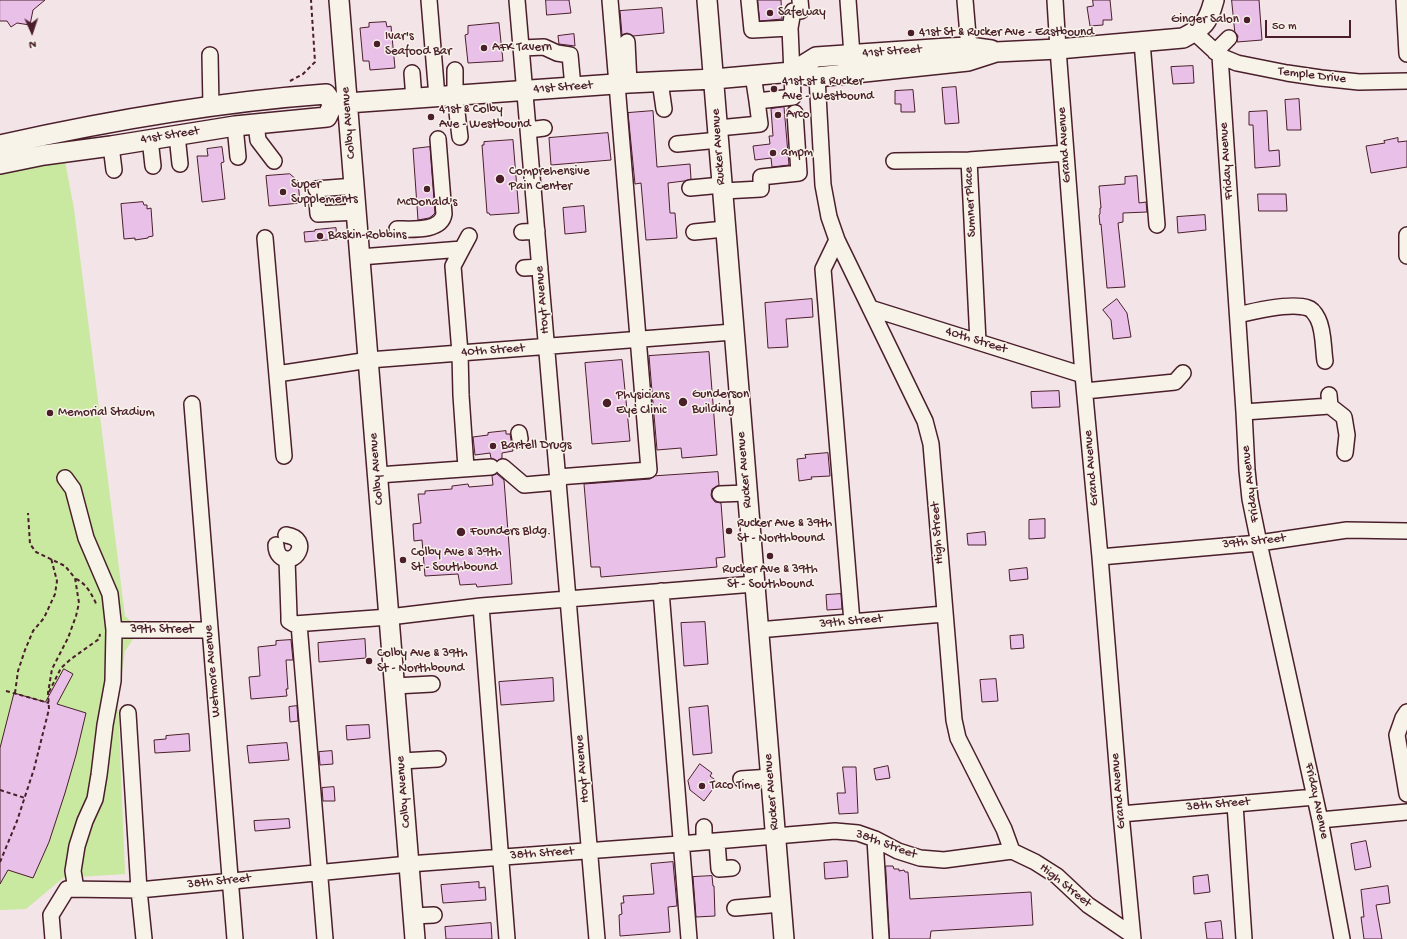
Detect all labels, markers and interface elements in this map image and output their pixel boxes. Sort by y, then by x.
place label: Safeway [778,5,826,21]
marker: Safeway [765,8,775,18]
north arrow [12,12,52,52]
place label: Ginger Salon [1171,12,1239,28]
scale bar [1267,12,1353,38]
marker: Ginger Salon [1242,15,1252,25]
text: 50 m [1272,20,1297,34]
place label: 41st St & Rucker Ave - Eastbound [919,25,1094,41]
marker: 41st St & Rucker Ave - Eastbound [906,28,916,38]
place label: Ivar's Seafood Bar [385,29,452,60]
text: N [29,38,37,50]
marker: Ivar's Seafood Bar [372,39,382,49]
place label: AFK Tavern [492,40,552,56]
street label: 41st Street [862,42,922,62]
marker: AFK Tavern [479,43,489,53]
street label: Temple Drive [1277,64,1347,88]
place label: 41st st & Rucker Ave - Westbound [782,74,874,105]
street label: 41st Street [533,78,593,98]
marker: 41st st & Rucker Ave - Westbound [769,84,779,94]
street label: Colby Avenue [338,86,360,160]
place label: 41st & Colby Ave - Westbound [439,102,531,133]
place label: Arco [786,107,809,123]
street label: Grand Avenue [1055,107,1075,183]
street label: Rucker Avenue [709,108,729,186]
marker: Arco [773,110,783,120]
marker: 41st & Colby Ave - Westbound [426,112,436,122]
street label: Friday Avenue [1217,122,1237,200]
street label: 41st Street [140,124,200,148]
place label: ampm [781,145,813,161]
marker: ampm [768,148,778,158]
place label: Comprehensive Pain Center [509,164,590,195]
street label: Sumner Place [961,166,981,238]
marker: Comprehensive Pain Center [494,173,506,185]
place label: Super Supplements [291,177,358,208]
marker: McDonald's [422,184,432,194]
marker: Super Supplements [278,187,288,197]
place label: McDonald's [397,195,457,211]
place label: Baskin-Robbins [328,228,407,244]
marker: Baskin-Robbins [315,231,325,241]
street label: Hoyt Avenue [532,265,554,335]
street label: 40th Street [943,324,1009,358]
street label: 40th Street [461,341,525,361]
place label: Gunderson Building [692,387,749,418]
place label: Physicians Eye Clinic [616,388,670,419]
marker: Gunderson Building [677,396,689,408]
marker: Physicians Eye Clinic [601,397,613,409]
place label: Memorial Stadium [58,405,155,421]
marker: Memorial Stadium [45,408,55,418]
street label: Grand Avenue [1081,429,1103,507]
street label: Rucker Avenue [734,431,756,509]
street label: Colby Avenue [366,432,388,506]
place label: Bartell Drugs [501,438,572,454]
marker: Bartell Drugs [488,441,498,451]
street label: Friday Avenue [1239,445,1263,523]
street label: High Street [928,501,948,565]
place label: Rucker Ave & 39th St - Northbound [737,516,832,547]
place label: Founders Bldg. [470,524,551,540]
marker: Founders Bldg. [455,526,467,538]
marker: Rucker Ave & 39th St - Northbound [724,526,734,536]
street label: 39th Street [1222,531,1286,553]
place label: Colby Ave & 39th St - Southbound [411,545,502,576]
marker: Rucker Ave & 39th St - Southbound [765,551,775,561]
marker: Colby Ave & 39th St - Southbound [398,555,408,565]
place label: Rucker Ave & 39th St - Southbound [722,562,818,593]
street label: 39th Street [819,611,883,633]
street label: 39th Street [130,622,194,638]
street label: Wetmore Avenue [201,624,225,718]
place label: Colby Ave & 39th St - Northbound [377,646,468,677]
marker: Colby Ave & 39th St - Northbound [364,656,374,666]
street label: Hoyt Avenue [572,734,594,804]
street label: Grand Avenue [1108,752,1130,830]
street label: Rucker Avenue [761,753,783,831]
street label: Colby Avenue [393,755,415,829]
street label: Friday Avenue [1300,761,1332,841]
place label: Taco Time [710,778,760,794]
marker: Taco Time [697,781,707,791]
street label: 38th Street [1185,794,1251,816]
street label: 38th Street [853,827,919,863]
street label: 38th Street [510,844,574,864]
street label: High Street [1036,860,1094,912]
street label: 38th Street [186,871,252,893]

